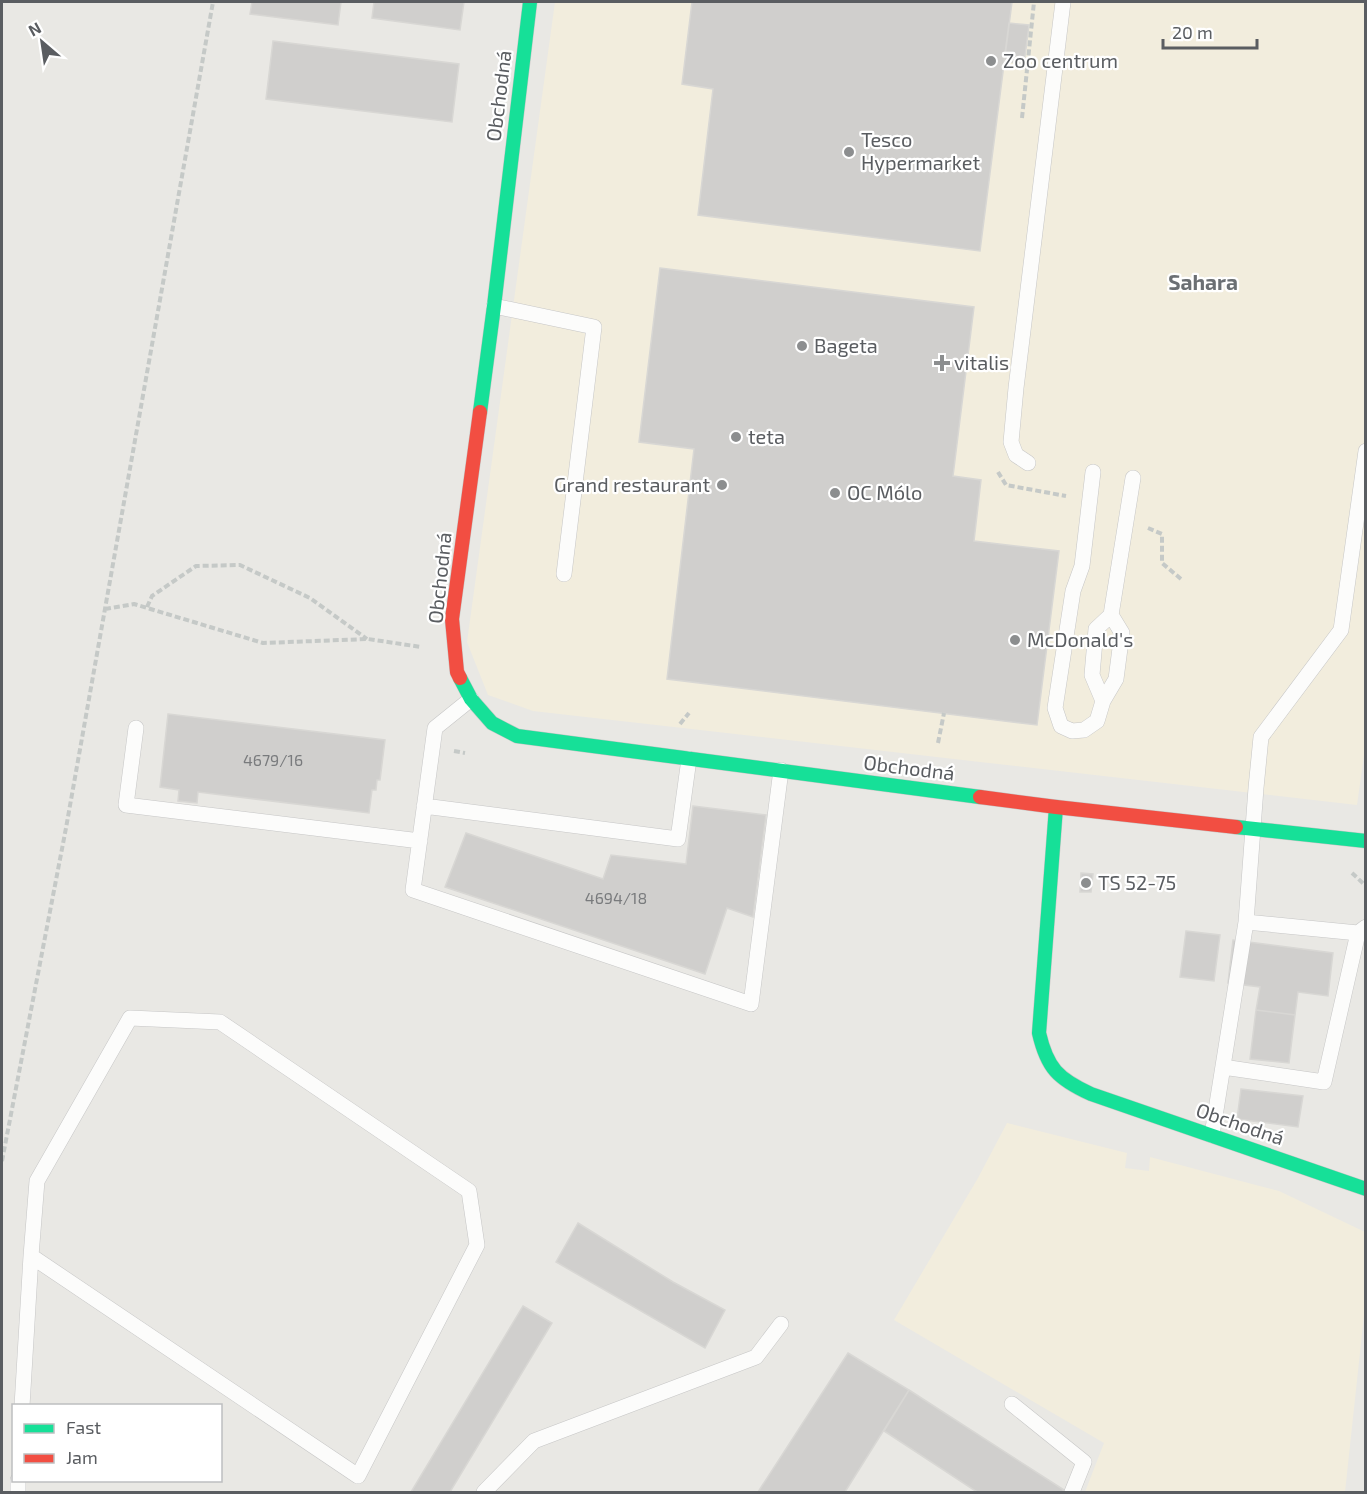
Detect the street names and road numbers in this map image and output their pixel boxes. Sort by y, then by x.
street label: Obchodná [481,49,515,143]
street label: Obchodná [422,531,456,625]
street label: Obchodná [862,750,956,784]
street label: Obchodná [1193,1097,1288,1149]

